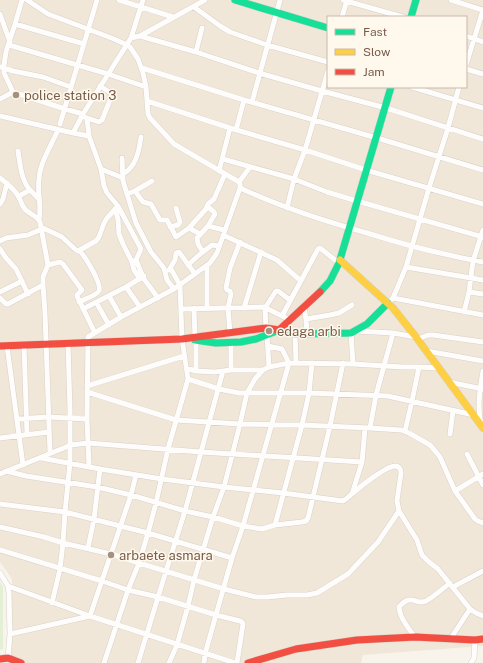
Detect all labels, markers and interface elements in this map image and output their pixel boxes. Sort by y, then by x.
legend [327,16,467,88]
text: Fast [363,25,388,39]
text: Slow [363,45,391,59]
text: Jam [363,65,385,79]
place label: police station 3 [24,88,116,103]
marker: police station 3 [11,90,21,100]
place label: edaga arbi [277,324,341,339]
marker: edaga arbi [264,326,274,336]
place label: arbaete asmara [119,548,213,563]
marker: arbaete asmara [106,550,116,560]

